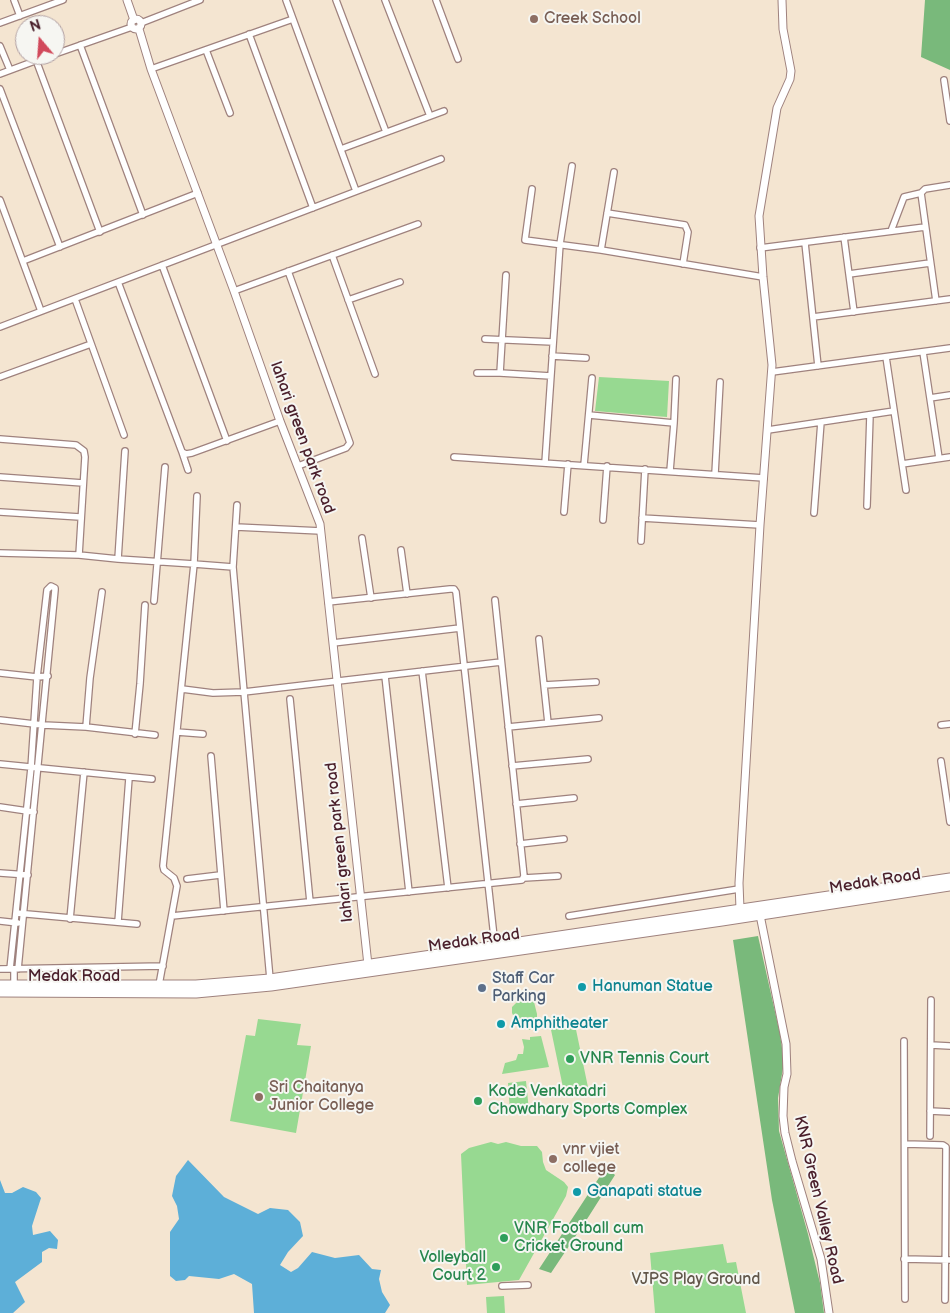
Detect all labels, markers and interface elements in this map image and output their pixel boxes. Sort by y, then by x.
place label: Creek School [544,9,641,29]
marker: Creek School [528,13,540,25]
north arrow [15,15,65,65]
text: N [28,17,43,36]
street label: lahari green park road [266,359,338,517]
street label: lahari green park road [322,761,358,923]
street label: Medak Road [828,865,922,899]
street label: Medak Road [427,925,521,957]
street label: Medak Road [28,967,120,987]
place label: Staff Car Parking [492,969,554,1007]
place label: Hanuman Statue [592,977,713,997]
marker: Hanuman Statue [576,981,588,993]
marker: Staff Car Parking [476,982,488,994]
place label: Amphitheater [511,1014,608,1034]
marker: Amphitheater [495,1018,507,1030]
place label: VNR Tennis Court [580,1049,709,1069]
marker: VNR Tennis Court [564,1053,576,1065]
place label: Sri Chaitanya Junior College [269,1078,374,1116]
place label: Kode Venkatadri Chowdhary Sports Complex [488,1082,687,1120]
marker: Sri Chaitanya Junior College [253,1091,265,1103]
marker: Kode Venkatadri Chowdhary Sports Complex [472,1095,484,1107]
street label: KNR Green Valley Road [789,1114,847,1286]
place label: vnr vjiet college [563,1140,619,1178]
marker: vnr vjiet college [547,1153,559,1165]
place label: Ganapati statue [587,1182,702,1202]
marker: Ganapati statue [571,1186,583,1198]
place label: VNR Football cum Cricket Ground [514,1219,644,1257]
marker: VNR Football cum Cricket Ground [498,1232,510,1244]
place label: Volleyball Court 2 [419,1248,486,1286]
marker: Volleyball Court 2 [490,1261,502,1273]
park label: VJPS Play Ground [631,1270,761,1290]

